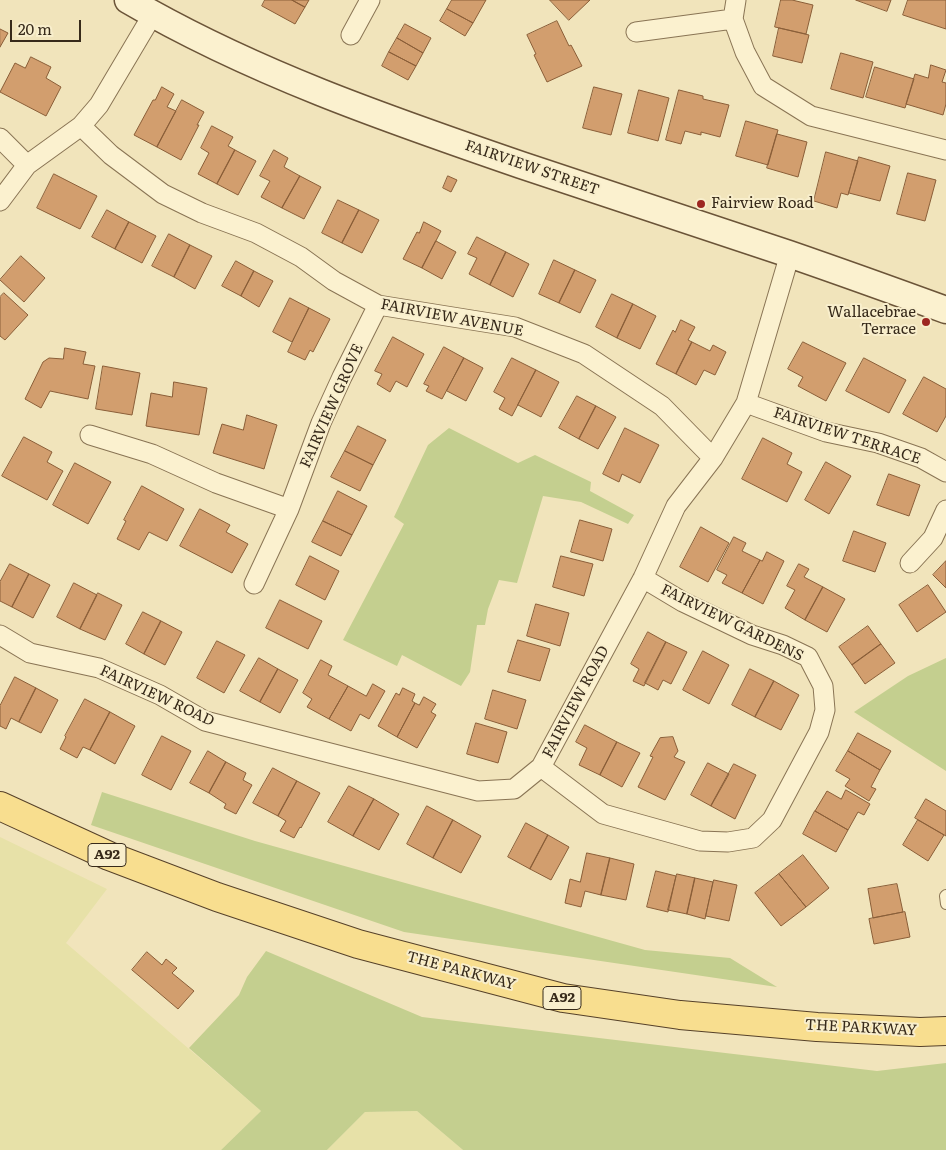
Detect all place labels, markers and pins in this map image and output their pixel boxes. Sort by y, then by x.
place label: Fairview Road [711,195,814,213]
marker: Fairview Road [695,198,707,210]
place label: Wallacebrae Terrace [827,304,916,339]
marker: Wallacebrae Terrace [920,316,932,328]

